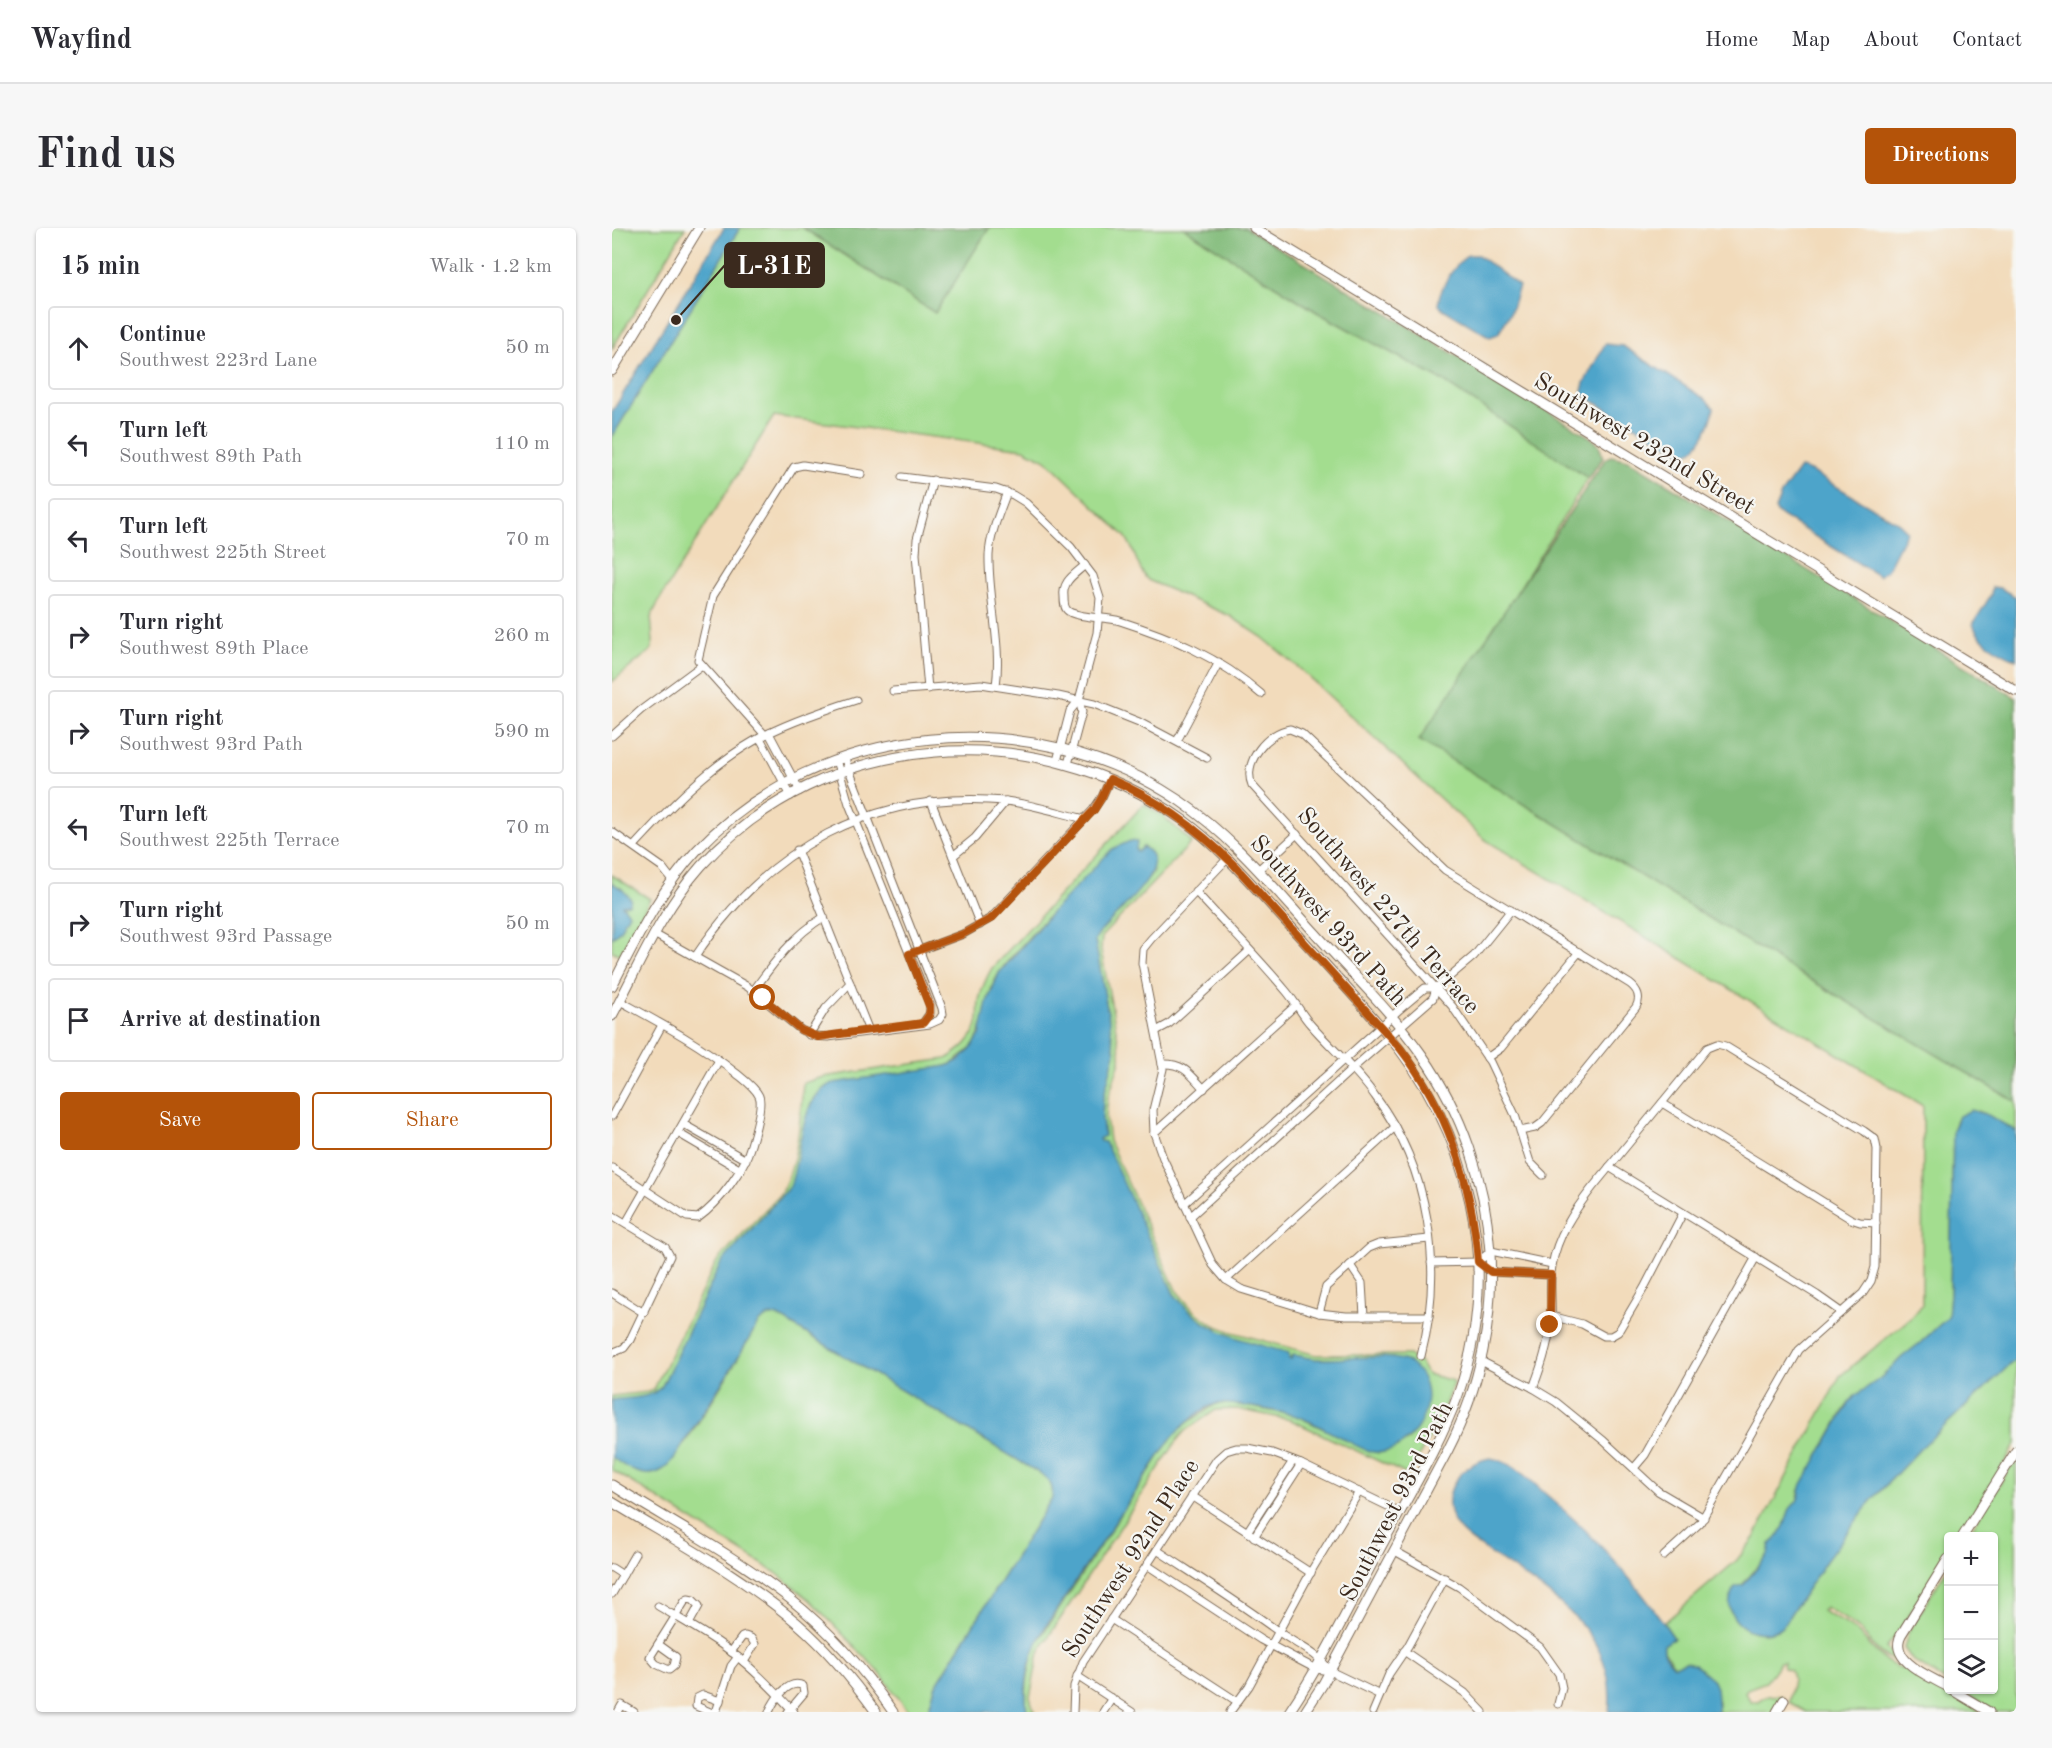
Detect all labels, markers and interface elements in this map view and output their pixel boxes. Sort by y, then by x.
text: Wayfind [30,27,132,55]
text: Home [1705,30,1758,51]
text: Map [1791,30,1830,51]
text: About [1863,30,1919,51]
text: Contact [1952,30,2022,51]
button: Directions [1865,128,2016,184]
text: Find us [36,135,175,177]
callout: L-31E [725,243,824,287]
text: 15 min [60,254,140,280]
text: L-31E [736,254,812,280]
text: Walk · 1.2 km [429,257,552,277]
text: Continue [119,324,206,346]
icon: ahead [62,332,95,365]
text: 50 m [505,338,550,358]
text: Southwest 223rd Lane [119,351,317,371]
street label: Southwest 232nd Street [1529,369,1758,520]
text: Turn left [119,420,208,442]
icon: left [62,428,95,461]
text: 110 m [494,434,550,454]
text: Southwest 89th Path [119,447,302,467]
text: Turn left [119,516,208,538]
icon: left [62,524,95,557]
text: 70 m [505,530,550,550]
text: Southwest 225th Street [119,543,326,563]
text: Turn right [119,612,223,634]
icon: right [62,620,95,653]
text: 260 m [494,626,550,646]
text: Southwest 89th Place [119,639,308,659]
text: Turn right [119,708,223,730]
icon: right [62,716,95,749]
text: 590 m [494,722,550,742]
text: Southwest 93rd Path [119,735,303,755]
text: Turn left [119,804,208,826]
street label: Southwest 227th Terrace [1292,804,1483,1019]
icon: left [62,812,95,845]
text: 70 m [505,818,550,838]
text: Southwest 225th Terrace [119,831,340,851]
street label: Southwest 93rd Path [1245,831,1410,1011]
text: Turn right [119,900,223,922]
icon: right [62,908,95,941]
text: 50 m [505,914,550,934]
text: Southwest 93rd Passage [119,927,332,947]
route start [749,984,775,1010]
icon: arrive [62,1004,95,1037]
text: Arrive at destination [119,1009,321,1031]
button: Save [60,1092,300,1150]
button: Share [312,1092,552,1150]
route end [1536,1311,1562,1337]
street label: Southwest 93rd Path [1337,1398,1459,1606]
street label: Southwest 92nd Place [1059,1456,1205,1663]
map controls [1944,1532,1998,1694]
button: + [1944,1532,1998,1586]
button: − [1944,1586,1998,1640]
button: layers [1944,1640,1998,1694]

